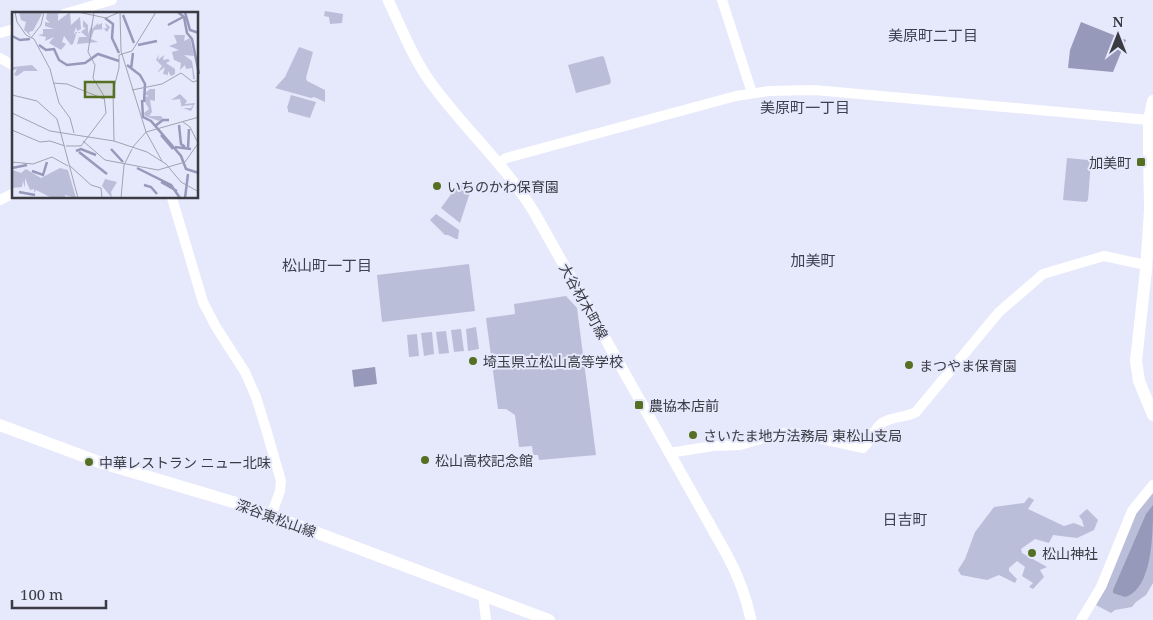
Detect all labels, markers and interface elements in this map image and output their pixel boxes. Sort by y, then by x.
north arrow [1093,10,1143,60]
inset map [12,12,199,199]
text: N [1112,12,1124,31]
district label: 美原町二丁目 [888,25,978,45]
district label: 美原町一丁目 [760,97,850,117]
place label: 加美町 [1089,153,1131,172]
marker: 加美町 [1135,156,1147,168]
place label: いちのかわ保育園 [447,177,559,196]
marker: いちのかわ保育園 [431,180,443,192]
district label: 加美町 [790,250,836,270]
district label: 松山町一丁目 [282,255,372,275]
street label: 大谷材木町線 [555,260,613,342]
place label: 埼玉県立松山高等学校 [483,352,623,371]
marker: 埼玉県立松山高等学校 [467,355,479,367]
place label: まつやま保育園 [919,356,1017,375]
marker: まつやま保育園 [903,359,915,371]
place label: 農協本店前 [649,396,719,415]
marker: 農協本店前 [633,399,645,411]
place label: さいたま地方法務局 東松山支局 [703,426,902,445]
marker: さいたま地方法務局 東松山支局 [687,429,699,441]
place label: 松山高校記念館 [435,451,533,470]
place label: 中華レストラン ニュー北味 [99,453,271,472]
marker: 松山高校記念館 [419,454,431,466]
marker: 中華レストラン ニュー北味 [83,456,95,468]
street label: 深谷東松山線 [233,495,319,541]
district label: 日吉町 [882,509,928,529]
place label: 松山神社 [1042,544,1098,563]
marker: 松山神社 [1026,547,1038,559]
scale bar [12,578,106,610]
text: 100 m [20,584,63,604]

